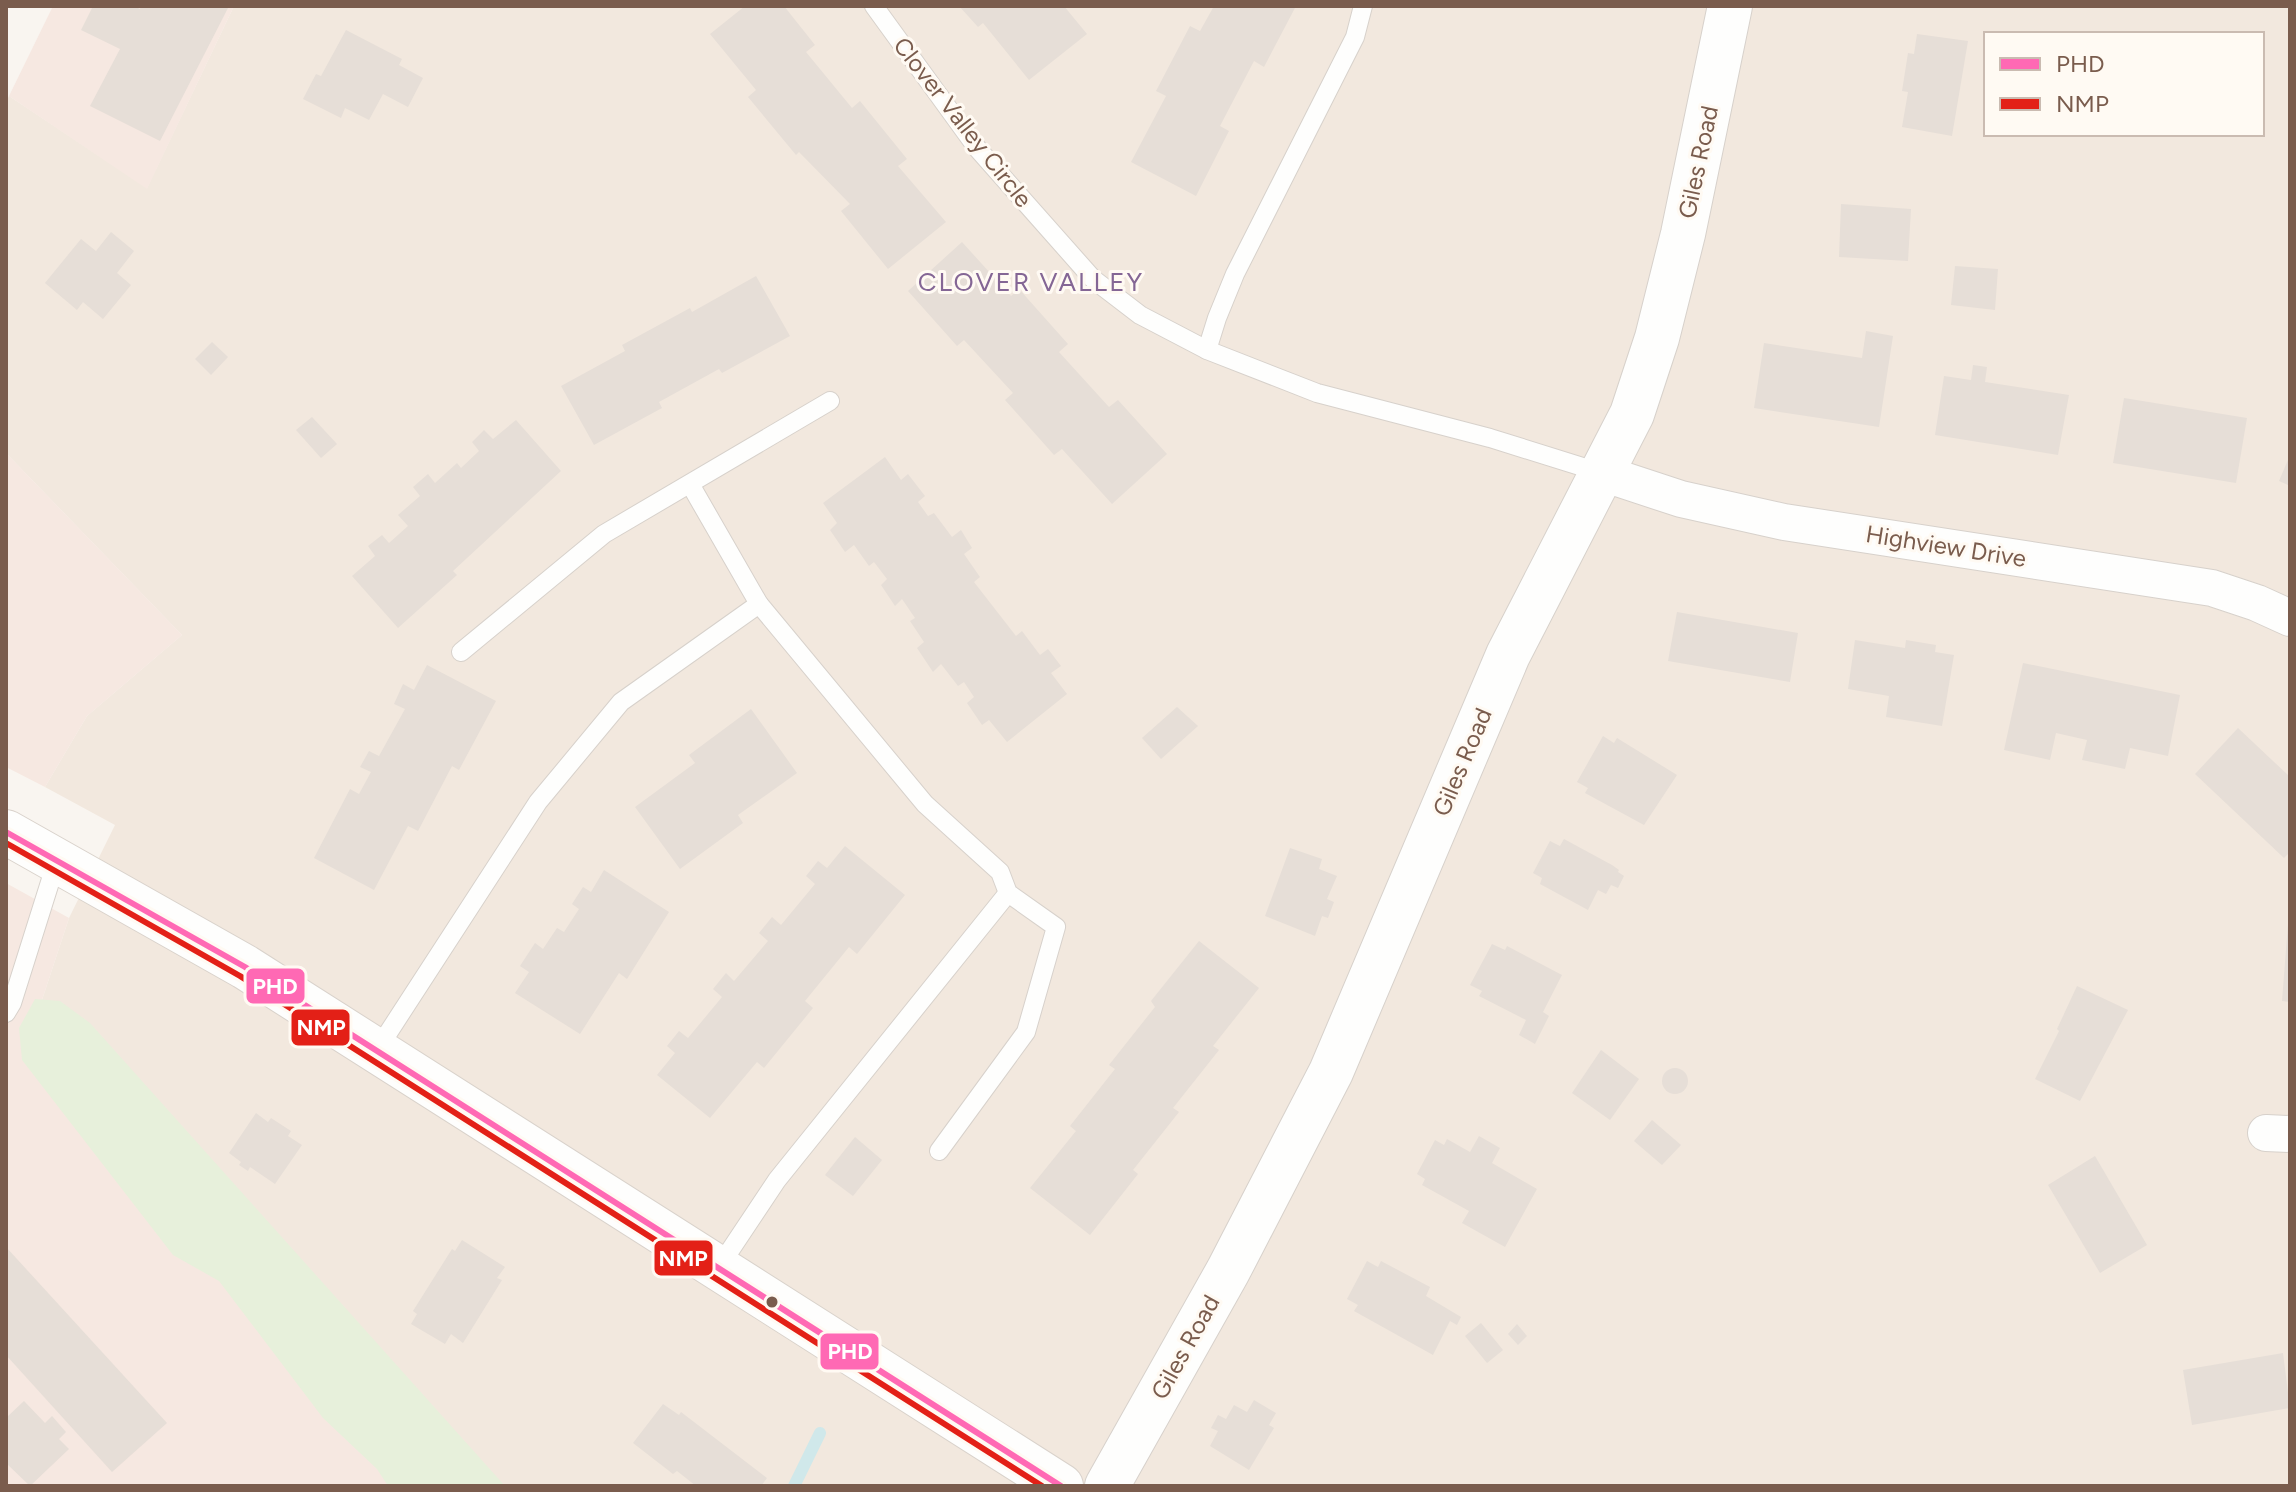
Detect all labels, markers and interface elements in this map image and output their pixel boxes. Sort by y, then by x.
street label: Clover Valley Circle [888,31,1038,213]
legend [1984,32,2264,136]
text: PHD [2056,49,2104,78]
text: NMP [2056,89,2109,118]
street label: Giles Road [1672,103,1724,221]
district label: CLOVER VALLEY [918,266,1144,298]
street label: Highview Drive [1864,519,2028,573]
street label: Giles Road [1426,704,1498,820]
line badge: PHD [245,967,306,1005]
text: PHD [252,973,298,1000]
line badge: NMP [290,1008,351,1047]
text: NMP [296,1014,346,1041]
line badge: NMP [653,1239,714,1277]
text: NMP [658,1245,708,1272]
street label: Giles Road [1145,1290,1225,1404]
unlabelled marker [764,1294,780,1310]
line badge: PHD [819,1332,880,1371]
text: PHD [827,1338,873,1365]

